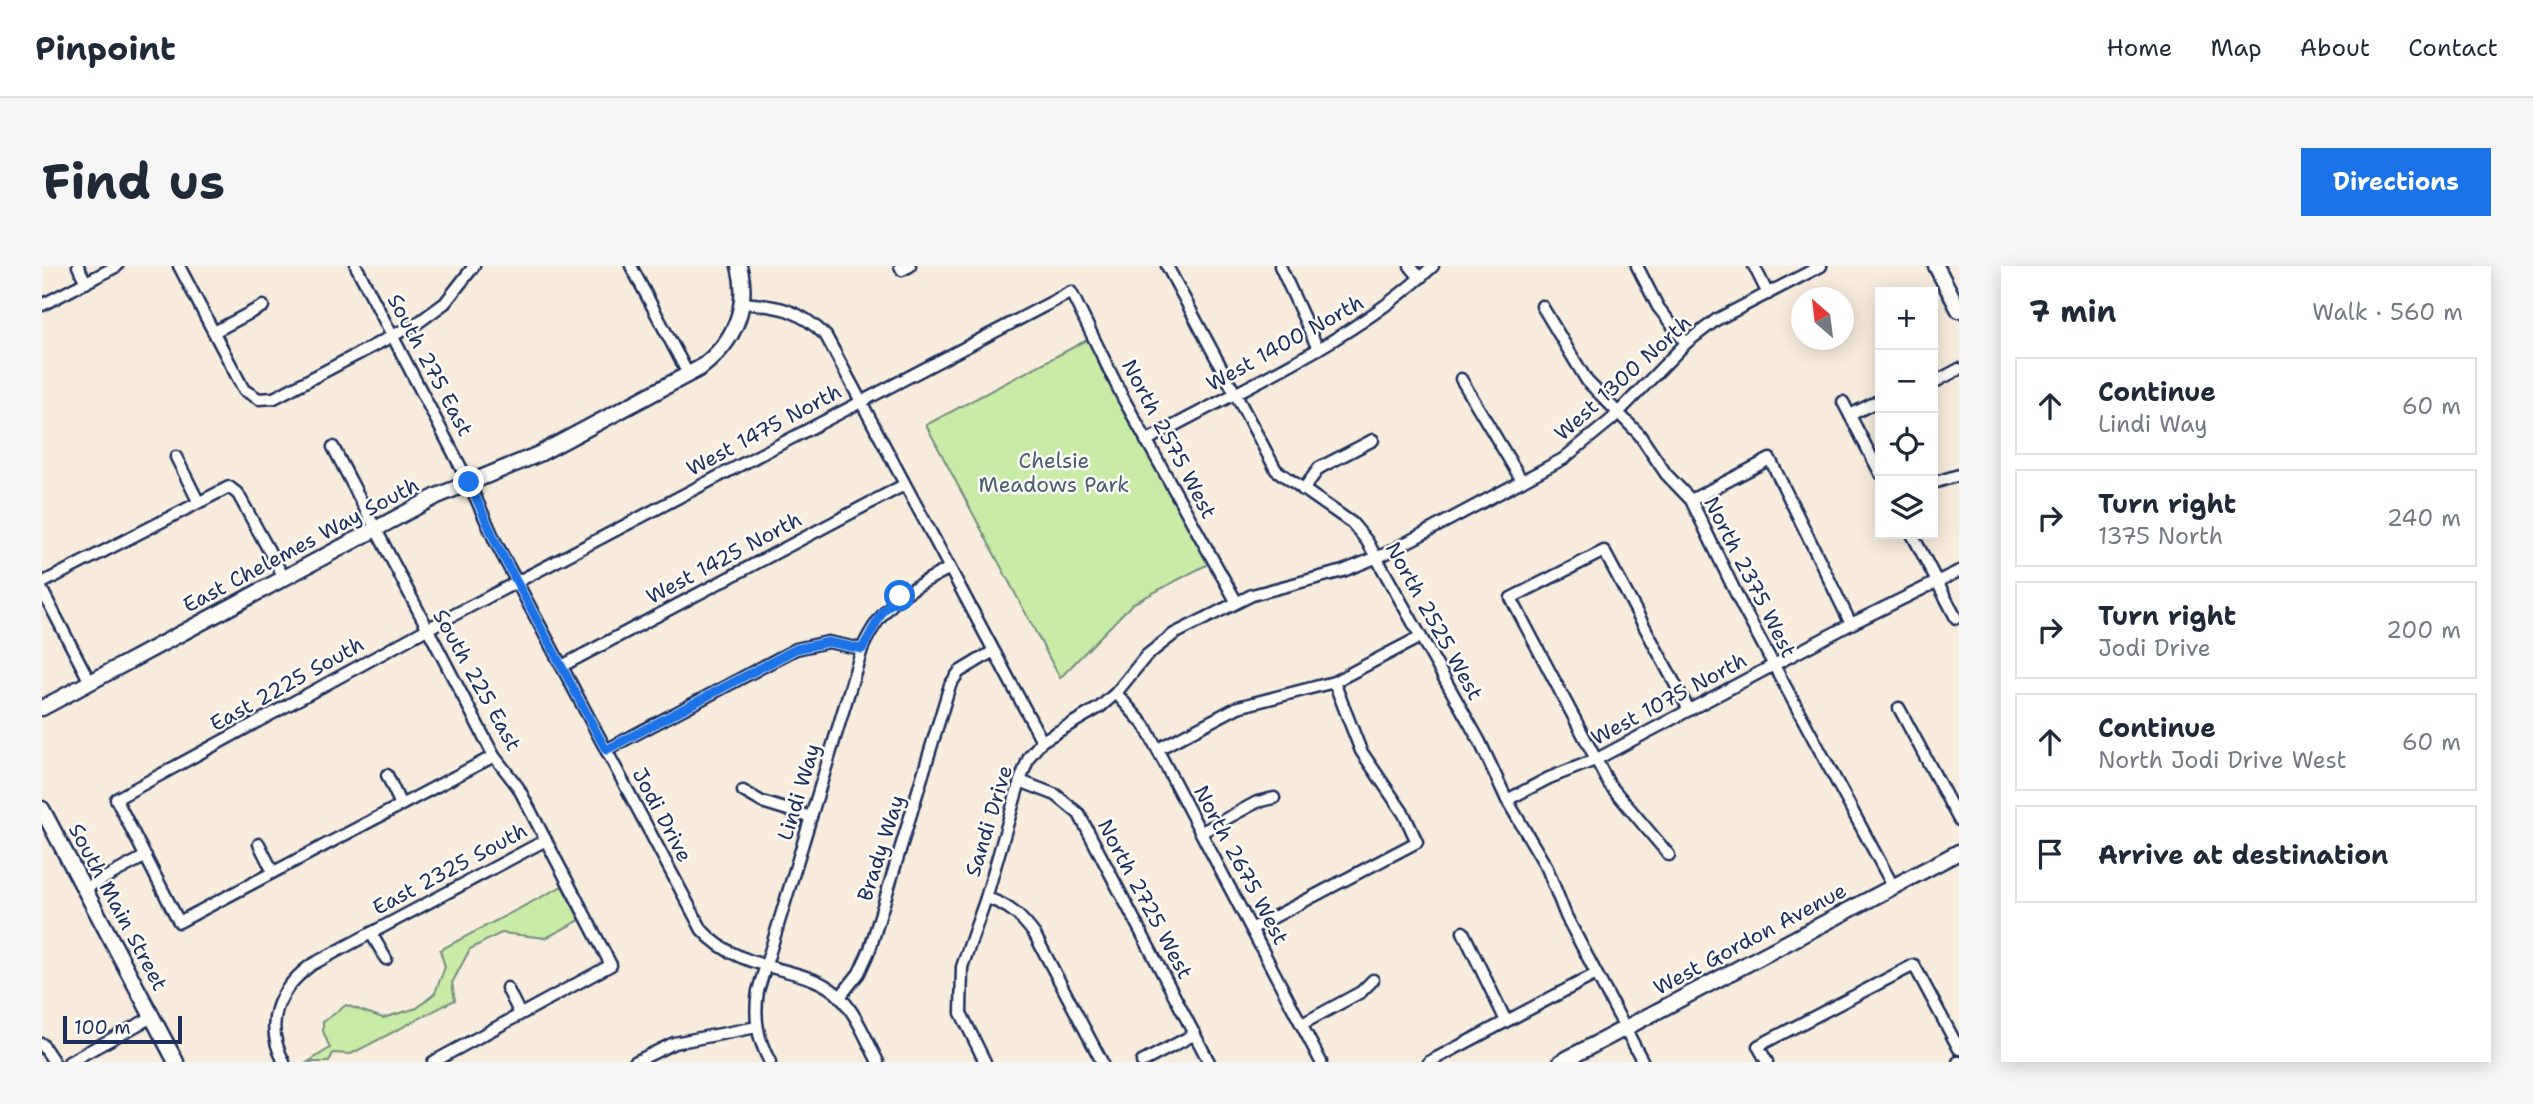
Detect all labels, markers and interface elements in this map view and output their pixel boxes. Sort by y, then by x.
text: Pinpoint [35,26,176,71]
text: Home [2106,32,2172,64]
text: Map [2210,32,2262,64]
text: About [2300,32,2370,64]
text: Contact [2408,32,2498,64]
button: Directions [2301,148,2491,216]
text: Find us [42,149,225,215]
north arrow [1791,287,1854,350]
map controls [1875,287,1938,539]
button: + [1875,287,1938,350]
street label: West 1400 North [1201,288,1369,398]
street label: South 275 East [381,289,479,441]
text: 7 min [2029,291,2116,332]
text: Walk · 560 m [2312,297,2463,327]
street label: West 1300 North [1548,309,1698,447]
button: − [1875,350,1938,413]
street label: North 2575 West [1115,354,1223,524]
text: Continue [2098,374,2216,409]
street label: West 1475 North [682,377,846,483]
icon: ahead [2031,387,2069,425]
text: 60 m [2402,391,2461,421]
text: Lindi Way [2098,409,2207,439]
button: locate [1875,413,1938,476]
park label: Chelsie Meadows Park [979,447,1129,499]
route end [453,466,484,497]
street label: East Chelemes Way South [178,471,424,619]
button: layers [1875,476,1938,539]
text: Turn right [2098,486,2236,521]
street label: North 2375 West [1697,492,1803,662]
icon: right [2031,499,2069,537]
text: 240 m [2387,503,2461,533]
street label: West 1425 North [641,505,807,611]
text: 1375 North [2098,521,2223,551]
street label: North 2525 West [1379,537,1489,705]
route start [884,580,915,611]
text: Turn right [2098,598,2236,633]
street label: South 225 East [426,604,528,756]
icon: right [2031,611,2069,649]
text: 200 m [2386,615,2461,645]
street label: East 2225 South [205,630,369,738]
text: Jodi Drive [2098,633,2211,663]
street label: West 1075 North [1586,646,1752,752]
text: Continue [2098,710,2216,745]
icon: ahead [2031,723,2069,761]
text: 60 m [2402,727,2461,757]
street label: Lindi Way [771,740,827,844]
text: North Jodi Drive West [2098,745,2347,775]
street label: Sandi Drive [959,762,1019,880]
street label: Jodi Drive [625,763,699,867]
street label: North 2675 West [1187,780,1295,950]
street label: Brady Way [851,791,911,905]
street label: North 2725 West [1091,814,1199,984]
street label: East 2325 South [368,816,532,922]
street label: South Main Street [62,818,174,996]
icon: arrive [2031,835,2069,873]
text: Arrive at destination [2098,837,2388,872]
street label: West Gordon Avenue [1649,876,1851,1002]
scale bar [63,1013,182,1045]
text: 100 m [74,1015,131,1040]

